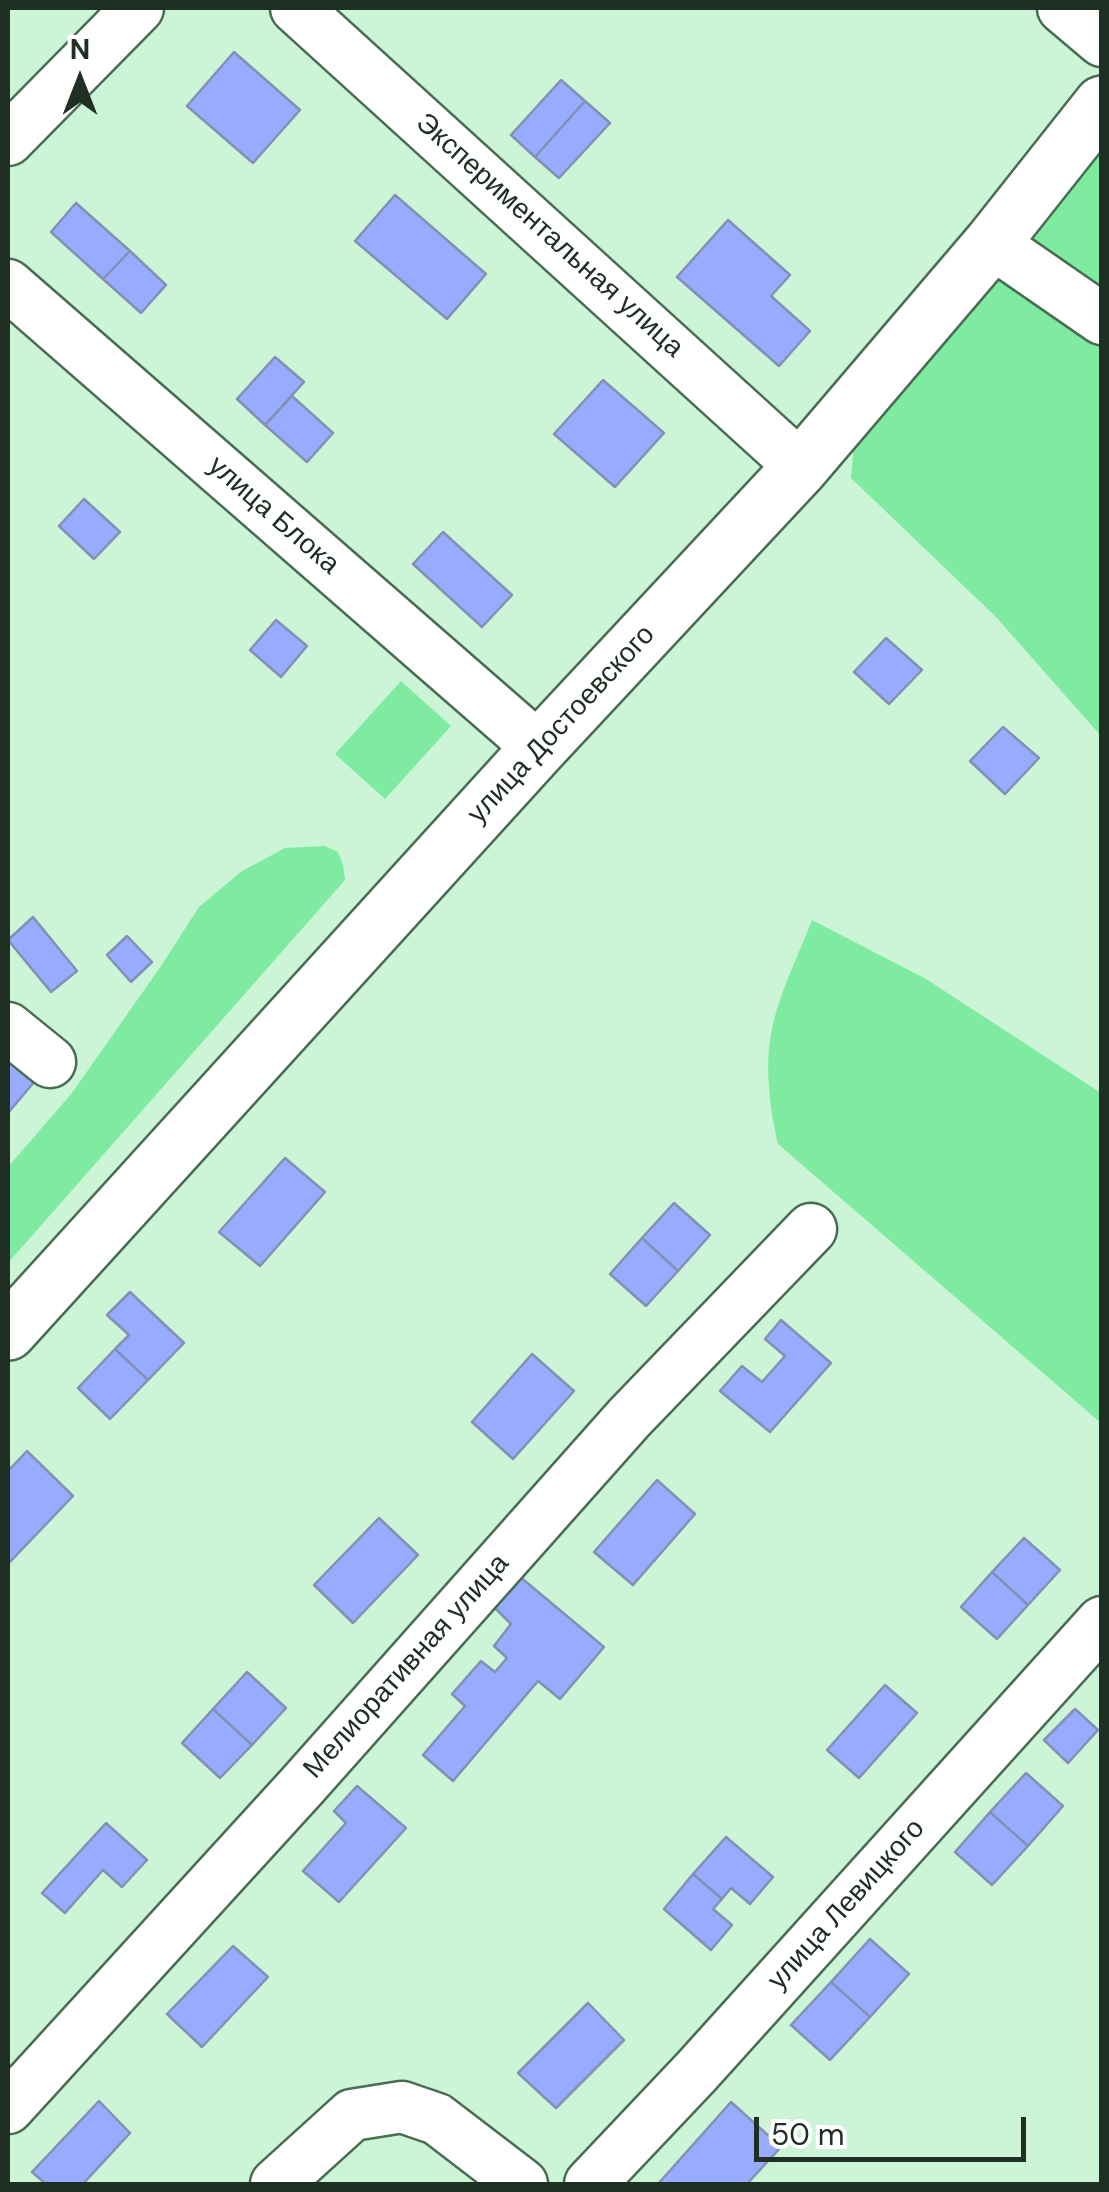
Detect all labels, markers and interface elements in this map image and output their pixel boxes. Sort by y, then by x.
north arrow [30,30,130,130]
text: N [70,31,90,68]
street label: Экспериментальная улица [408,107,690,365]
street label: улица Блока [200,450,346,582]
street label: улица Достоевского [461,619,663,831]
street label: Мелиоративная улица [297,1548,517,1786]
street label: улица Левицкого [762,1813,932,1997]
scale bar [759,2097,1032,2159]
text: 50 m [771,2115,845,2154]

